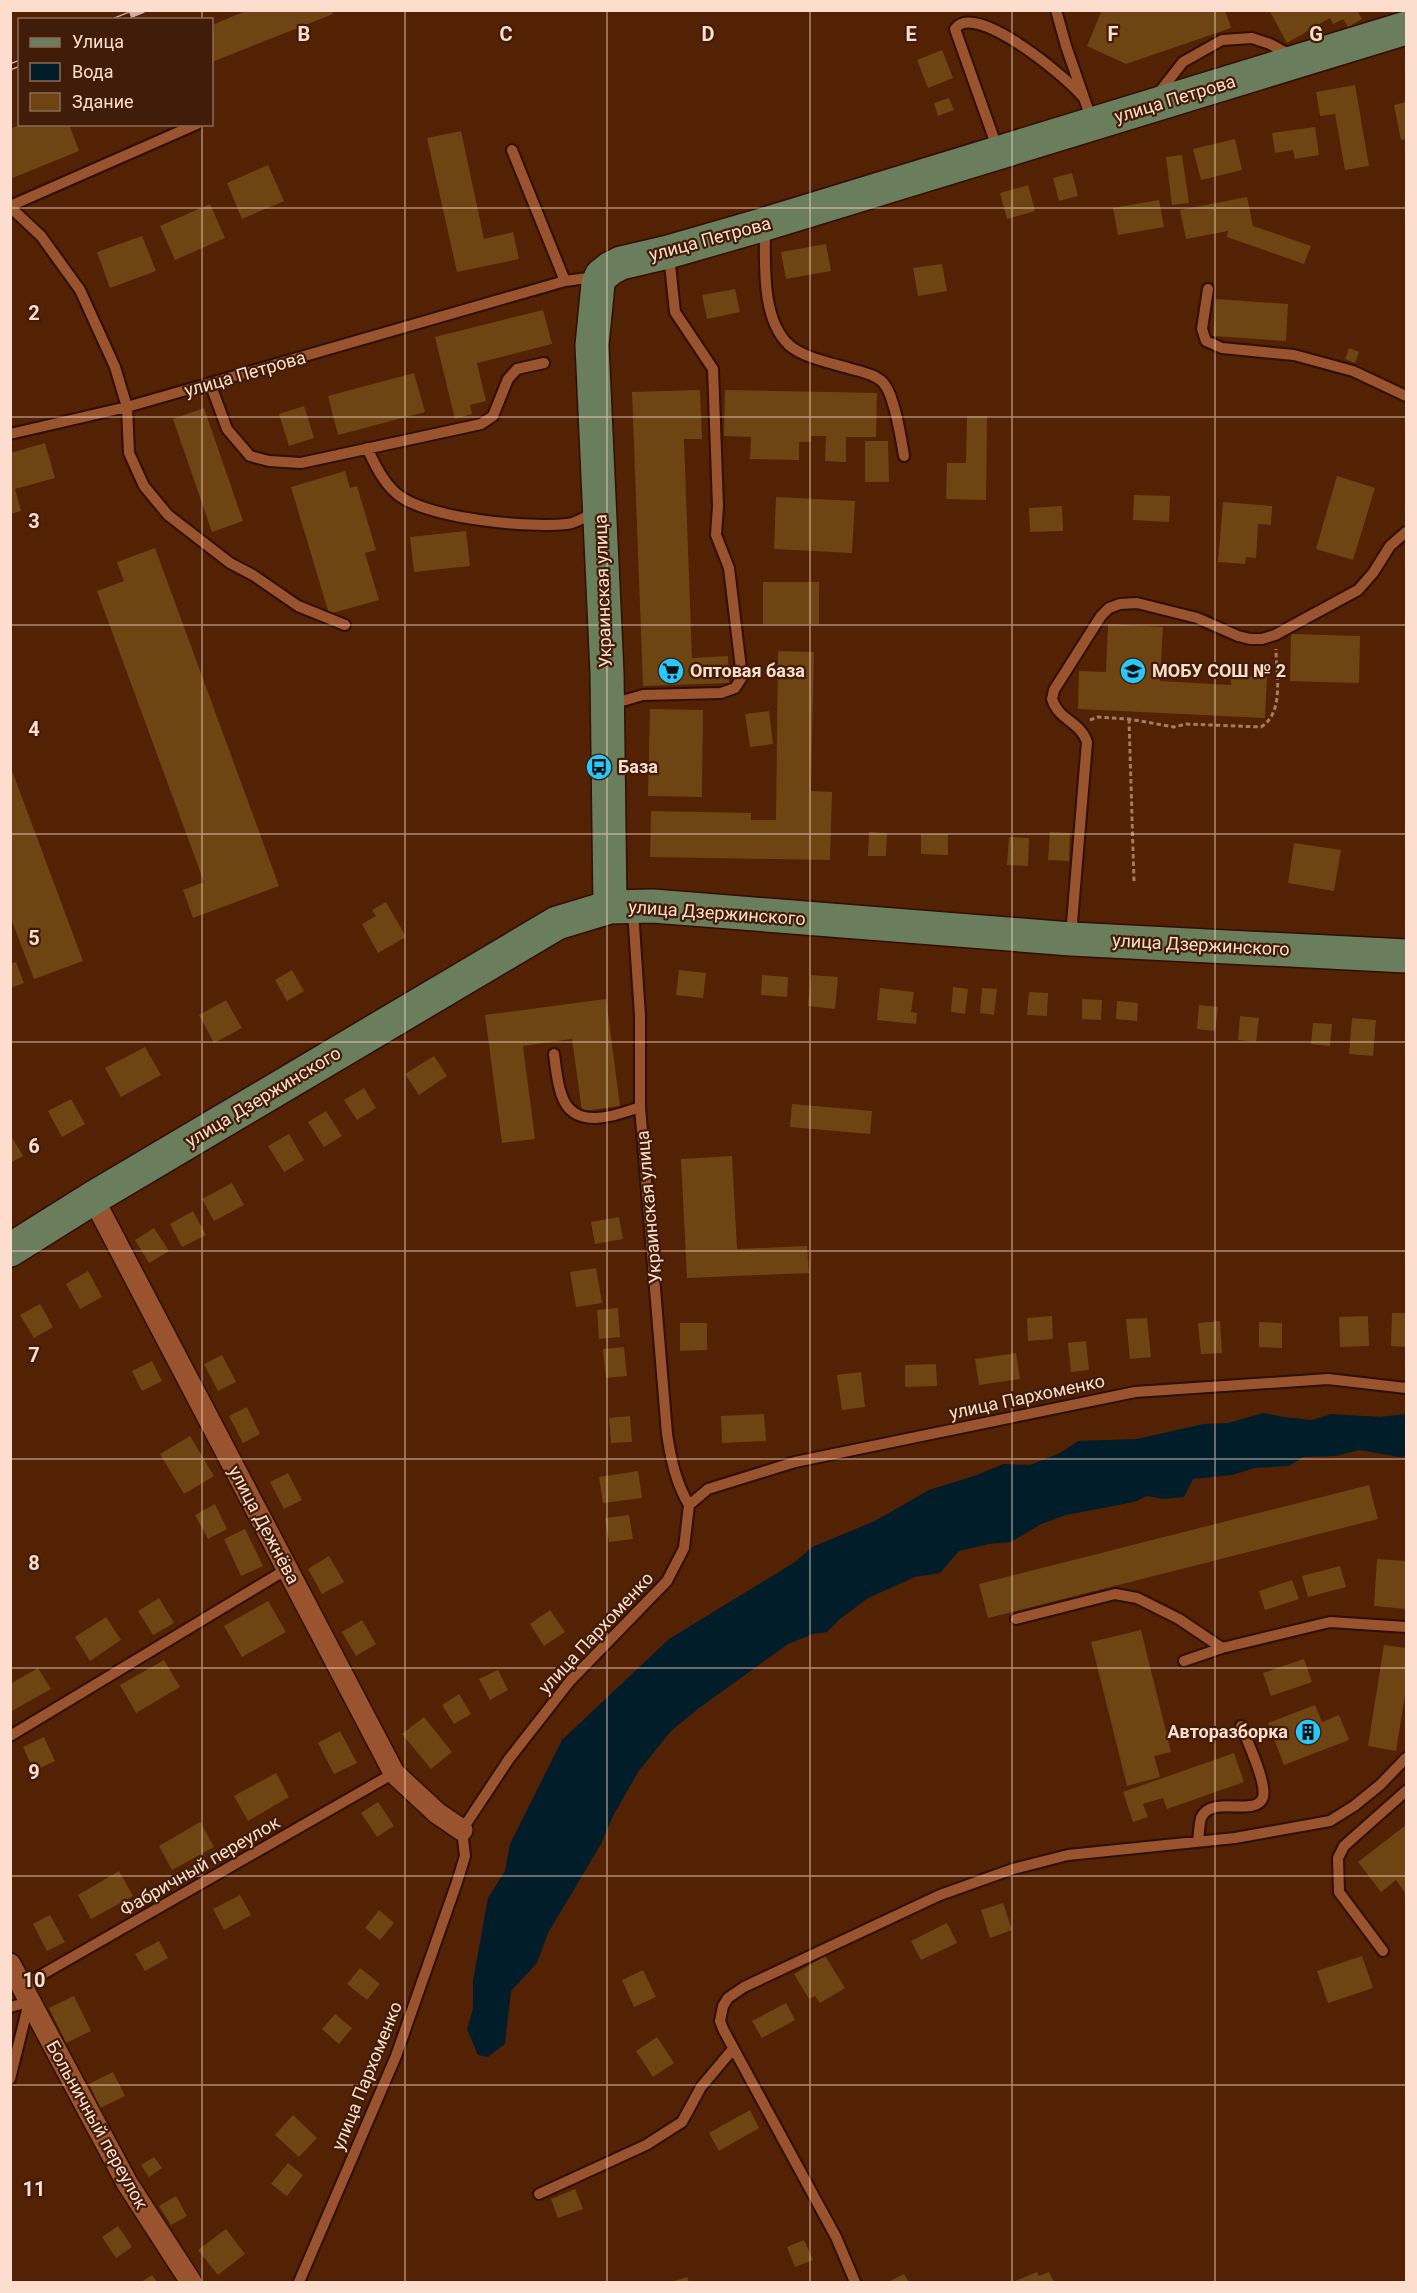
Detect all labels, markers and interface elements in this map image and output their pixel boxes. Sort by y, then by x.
legend [18,18,213,126]
text: B [298,22,310,46]
text: C [499,22,513,46]
text: D [702,22,715,46]
text: E [905,22,917,46]
text: F [1108,22,1119,46]
text: G [1309,22,1323,46]
text: Улица [72,31,124,52]
text: Вода [72,61,114,82]
street label: улица Петрова [1112,70,1238,127]
text: Здание [72,91,134,112]
street label: улица Петрова [647,212,773,265]
text: 2 [28,301,40,325]
street label: улица Петрова [182,346,308,401]
text: 3 [28,509,40,533]
street label: Украинская улица [589,514,616,668]
supermarket icon: Оптовая база [656,656,686,686]
school or university icon: МОБУ СОШ № 2 [1118,656,1148,686]
place label: Оптовая база [690,660,805,681]
place label: МОБУ СОШ № 2 [1152,660,1286,681]
text: 4 [28,717,40,741]
bus stop icon: База [584,752,614,782]
place label: База [618,756,658,777]
street label: улица Дзержинского [628,896,806,929]
text: 5 [28,926,40,950]
street label: улица Дзержинского [1112,929,1290,960]
street label: улица Дзержинского [181,1042,344,1151]
street label: Украинская улица [631,1130,666,1284]
text: 6 [28,1134,40,1158]
text: 7 [28,1343,40,1367]
street label: улица Пархоменко [947,1370,1107,1423]
street label: улица Дежнёва [224,1462,304,1587]
text: 8 [28,1551,40,1575]
street label: улица Пархоменко [534,1568,657,1698]
building icon: Авторазборка [1293,1717,1323,1747]
place label: Авторазборка [1167,1721,1288,1742]
text: 9 [28,1760,40,1784]
street label: Фабричный переулок [116,1811,284,1920]
text: 10 [23,1968,45,1992]
street label: улица Пархоменко [327,1998,406,2153]
street label: Больничный переулок [42,2037,153,2213]
text: 11 [23,2177,45,2201]

